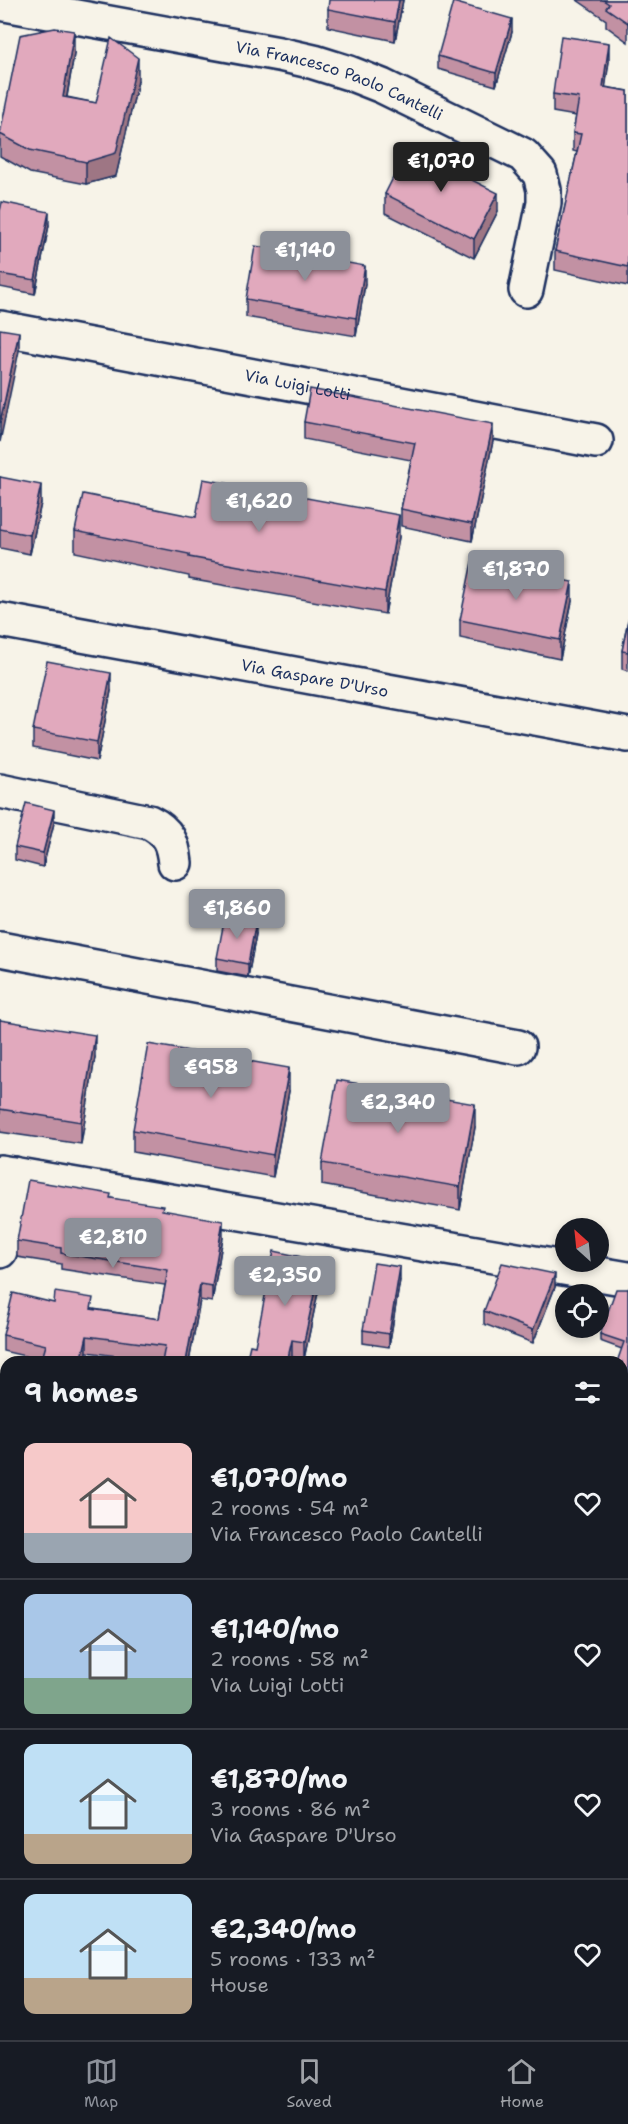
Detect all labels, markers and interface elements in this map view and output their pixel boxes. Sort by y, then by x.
street label: Via Francesco Paolo Cantelli [234,36,446,125]
pin: €1,070 [392,142,490,193]
text: €1,070 [407,148,475,174]
pin: €1,140 [256,231,354,282]
text: €1,140 [274,237,336,263]
street label: Via Luigi Lotti [243,365,352,405]
pin: €1,620 [210,482,308,533]
text: €1,620 [225,488,293,514]
pin: €1,870 [467,550,565,601]
text: €1,870 [482,556,550,582]
street label: Via Gaspare D'Urso [239,654,390,702]
pin: €1,860 [188,889,286,940]
text: €1,860 [203,895,271,921]
pin: €958 [175,1048,247,1099]
text: €958 [184,1054,238,1080]
pin: €2,340 [349,1083,447,1134]
text: €2,340 [361,1089,435,1115]
pin: €2,810 [64,1218,162,1269]
north arrow [555,1218,609,1272]
map controls [555,1218,609,1338]
text: €2,810 [78,1224,148,1250]
pin: €2,350 [236,1256,334,1307]
text: €2,350 [248,1262,322,1288]
button: locate [555,1284,609,1338]
text: 9 homes [24,1375,138,1410]
icon: filters [571,1376,604,1409]
text: €1,070/mo [210,1460,348,1495]
icon: home [72,1467,144,1539]
icon: heart [571,1487,604,1520]
text: 2 rooms · 54 m² [210,1495,369,1521]
text: Via Francesco Paolo Cantelli [210,1521,483,1547]
text: €1,140/mo [210,1611,340,1646]
icon: home [72,1618,144,1690]
icon: heart [571,1638,604,1671]
text: 2 rooms · 58 m² [210,1646,369,1672]
text: Via Luigi Lotti [210,1672,344,1698]
text: €1,870/mo [210,1761,348,1796]
icon: home [72,1768,144,1840]
icon: heart [571,1788,604,1821]
text: 3 rooms · 86 m² [210,1796,370,1822]
text: Via Gaspare D'Urso [210,1822,397,1848]
text: €2,340/mo [210,1911,357,1946]
icon: home [72,1918,144,1990]
icon: heart [571,1938,604,1971]
text: 5 rooms · 133 m² [210,1946,375,1972]
text: House [210,1972,269,1998]
tab: Map [84,2055,118,2112]
tab: Saved [286,2055,332,2112]
tab: Home [500,2055,544,2112]

